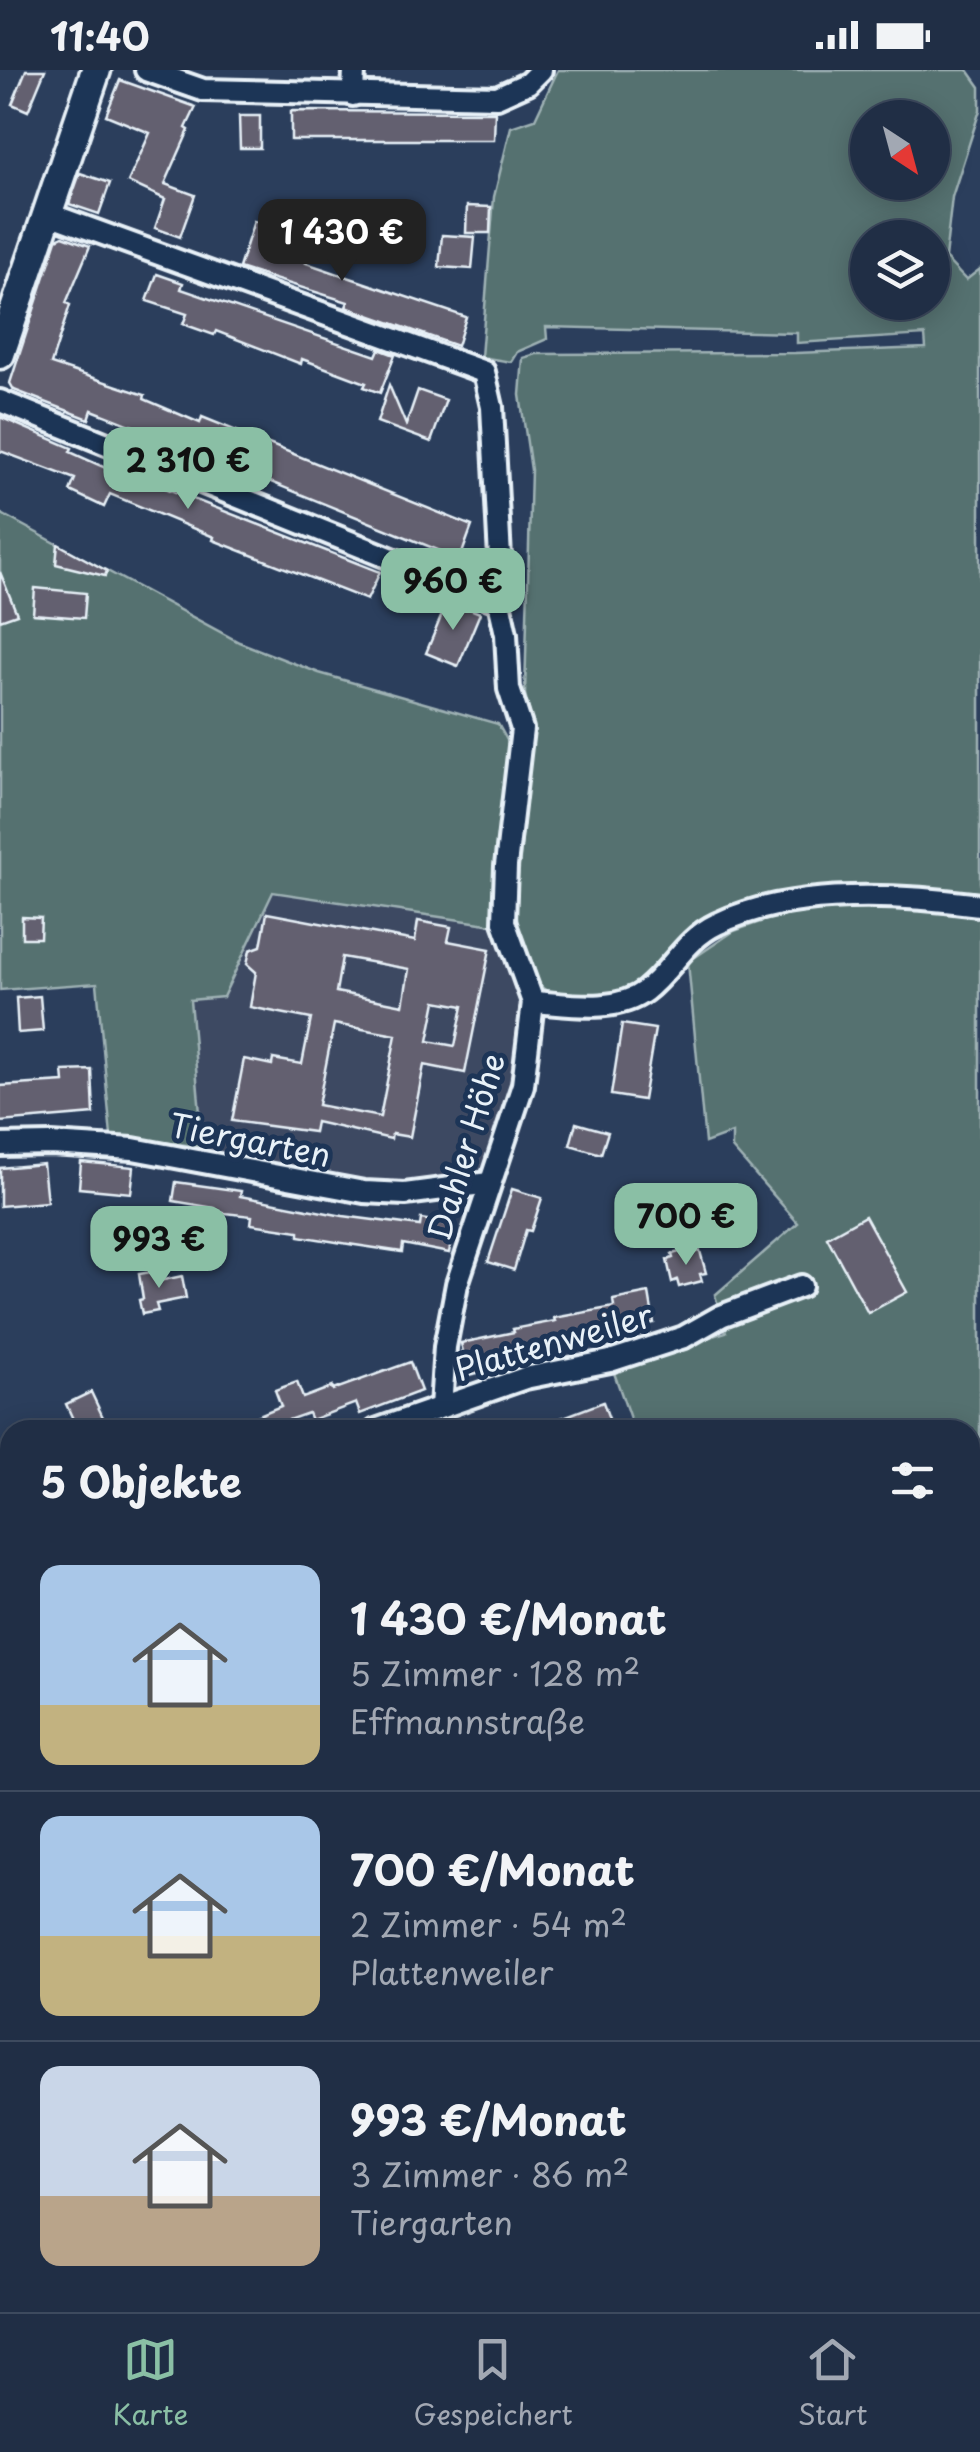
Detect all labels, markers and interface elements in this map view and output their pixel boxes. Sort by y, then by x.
text: 11:40 [50,7,150,64]
north arrow [850,100,950,200]
map controls [850,100,950,320]
pin: 1 430 € [250,199,434,284]
text: 1 430 € [280,207,404,255]
button: layers [850,220,950,320]
pin: 2 310 € [96,427,280,512]
text: 2 310 € [125,435,251,483]
pin: 960 € [383,548,523,633]
text: 960 € [403,556,503,604]
street label: Dahler Höhe [414,1047,516,1246]
street label: Tiergarten [166,1100,335,1178]
pin: 700 € [616,1183,756,1268]
text: 700 € [636,1191,736,1239]
pin: 993 € [89,1206,229,1291]
text: 993 € [112,1214,206,1262]
street label: Plattenweiler [449,1290,658,1392]
text: 5 Objekte [40,1449,242,1512]
icon: filters [885,1453,940,1508]
text: 1 430 €/Monat [350,1586,667,1649]
icon: home [120,1605,240,1725]
text: 5 Zimmer · 128 m² [350,1649,640,1697]
text: Effmannstraße [350,1697,585,1745]
text: 700 €/Monat [350,1837,635,1900]
icon: home [120,1856,240,1976]
text: 2 Zimmer · 54 m² [350,1900,627,1948]
text: Plattenweiler [350,1948,553,1996]
text: 993 €/Monat [350,2087,627,2150]
icon: home [120,2106,240,2226]
text: 3 Zimmer · 86 m² [350,2150,629,2198]
text: Tiergarten [350,2198,513,2246]
tab: Karte [113,2332,188,2435]
tab: Gespeichert [413,2332,573,2435]
tab: Start [798,2332,867,2435]

